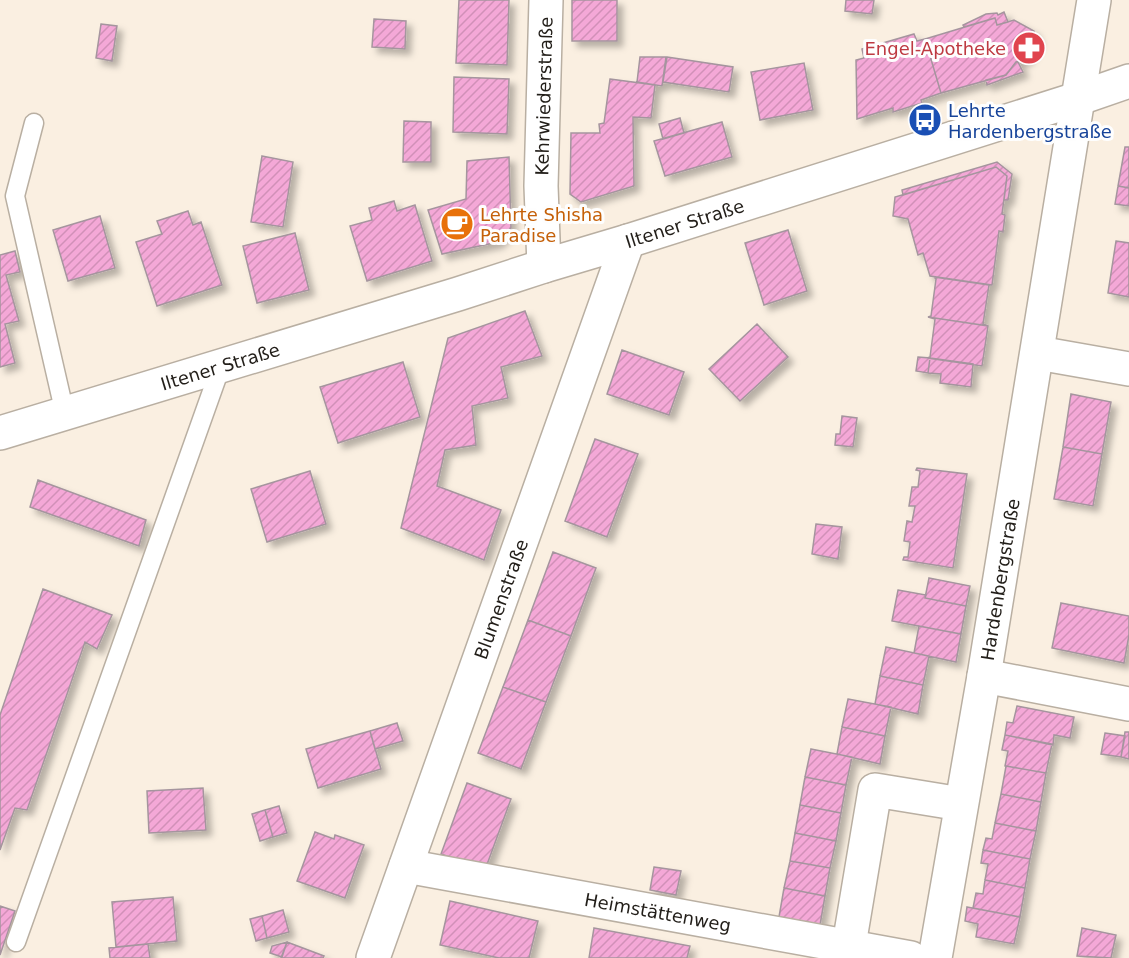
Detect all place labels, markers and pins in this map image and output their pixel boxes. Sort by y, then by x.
pharmacy icon: Engel-Apotheke [1011,30,1047,66]
place label: Engel-Apotheke [864,38,1006,59]
place label: Lehrte Hardenbergstraße [948,100,1112,142]
bus stop icon: Lehrte Hardenbergstraße [907,102,943,138]
place label: Lehrte Shisha Paradise [480,204,603,246]
cafe icon: Lehrte Shisha Paradise [439,206,475,242]

